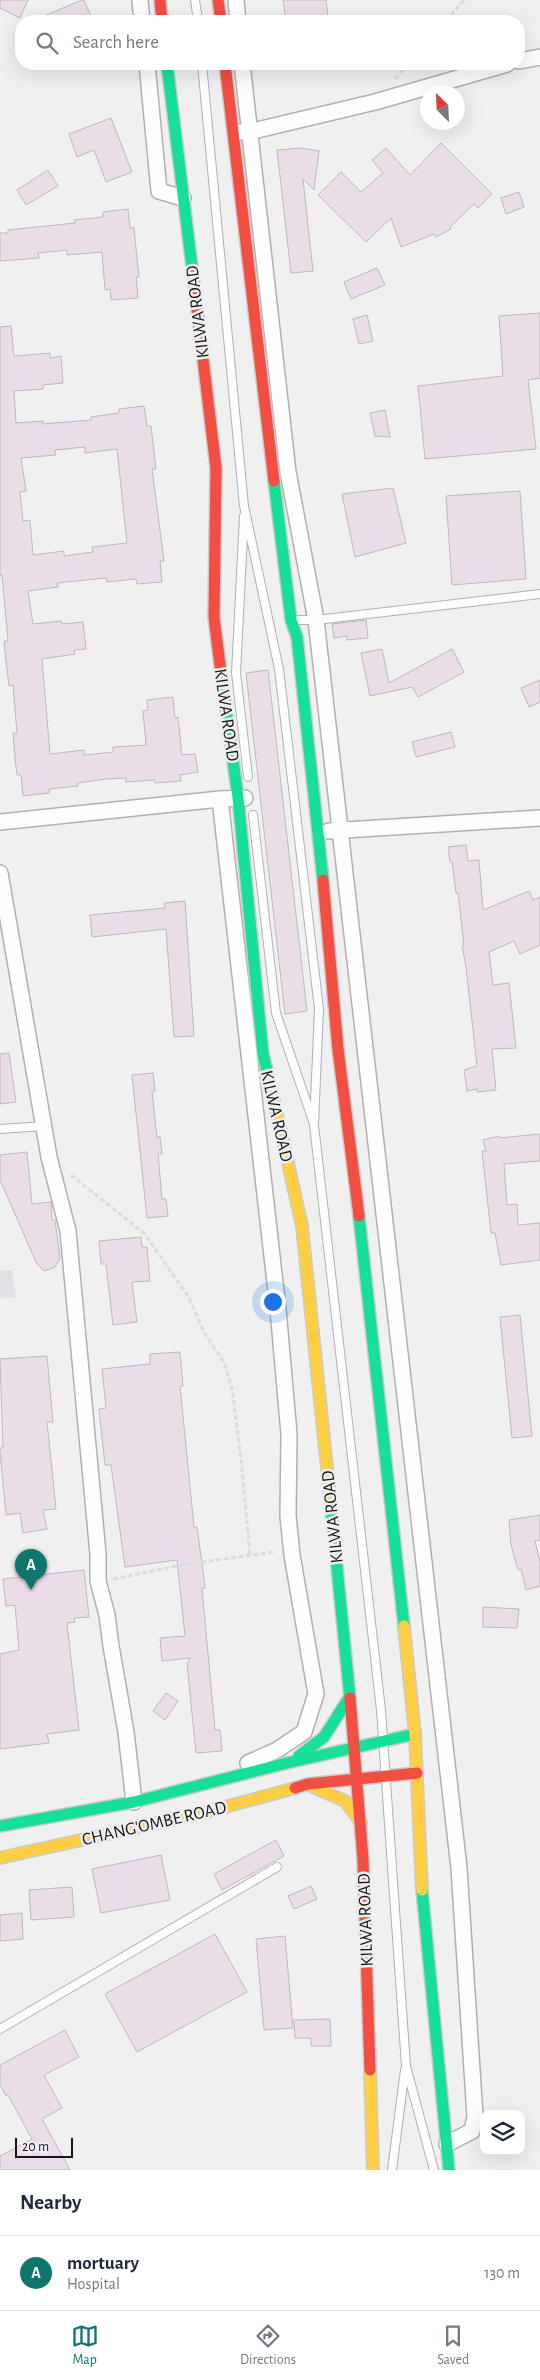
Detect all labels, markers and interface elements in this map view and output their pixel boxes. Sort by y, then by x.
search box [15,15,525,70]
icon: search [33,29,61,57]
text: Search here [73,33,159,52]
north arrow [420,85,465,130]
street label: KILWA ROAD [183,264,213,359]
street label: KILWA ROAD [211,668,241,763]
street label: KILWA ROAD [257,1069,295,1164]
your location [260,1289,286,1315]
street label: KILWA ROAD [319,1470,347,1564]
pin: A [15,1549,47,1590]
street label: CHANG'OMBE ROAD [80,1799,228,1849]
street label: KILWA ROAD [355,1873,377,1967]
map controls [480,2110,525,2155]
button: layers [480,2110,525,2155]
scale bar [15,2135,72,2158]
text: 20 m [22,2140,49,2154]
text: Nearby [20,2192,81,2213]
text: mortuary [67,2254,139,2273]
text: A [31,2265,41,2281]
text: 130 m [484,2265,520,2281]
text: Hospital [67,2276,120,2292]
tab: Map [71,2322,99,2369]
tab: Directions [240,2322,296,2369]
tab: Saved [437,2322,469,2369]

